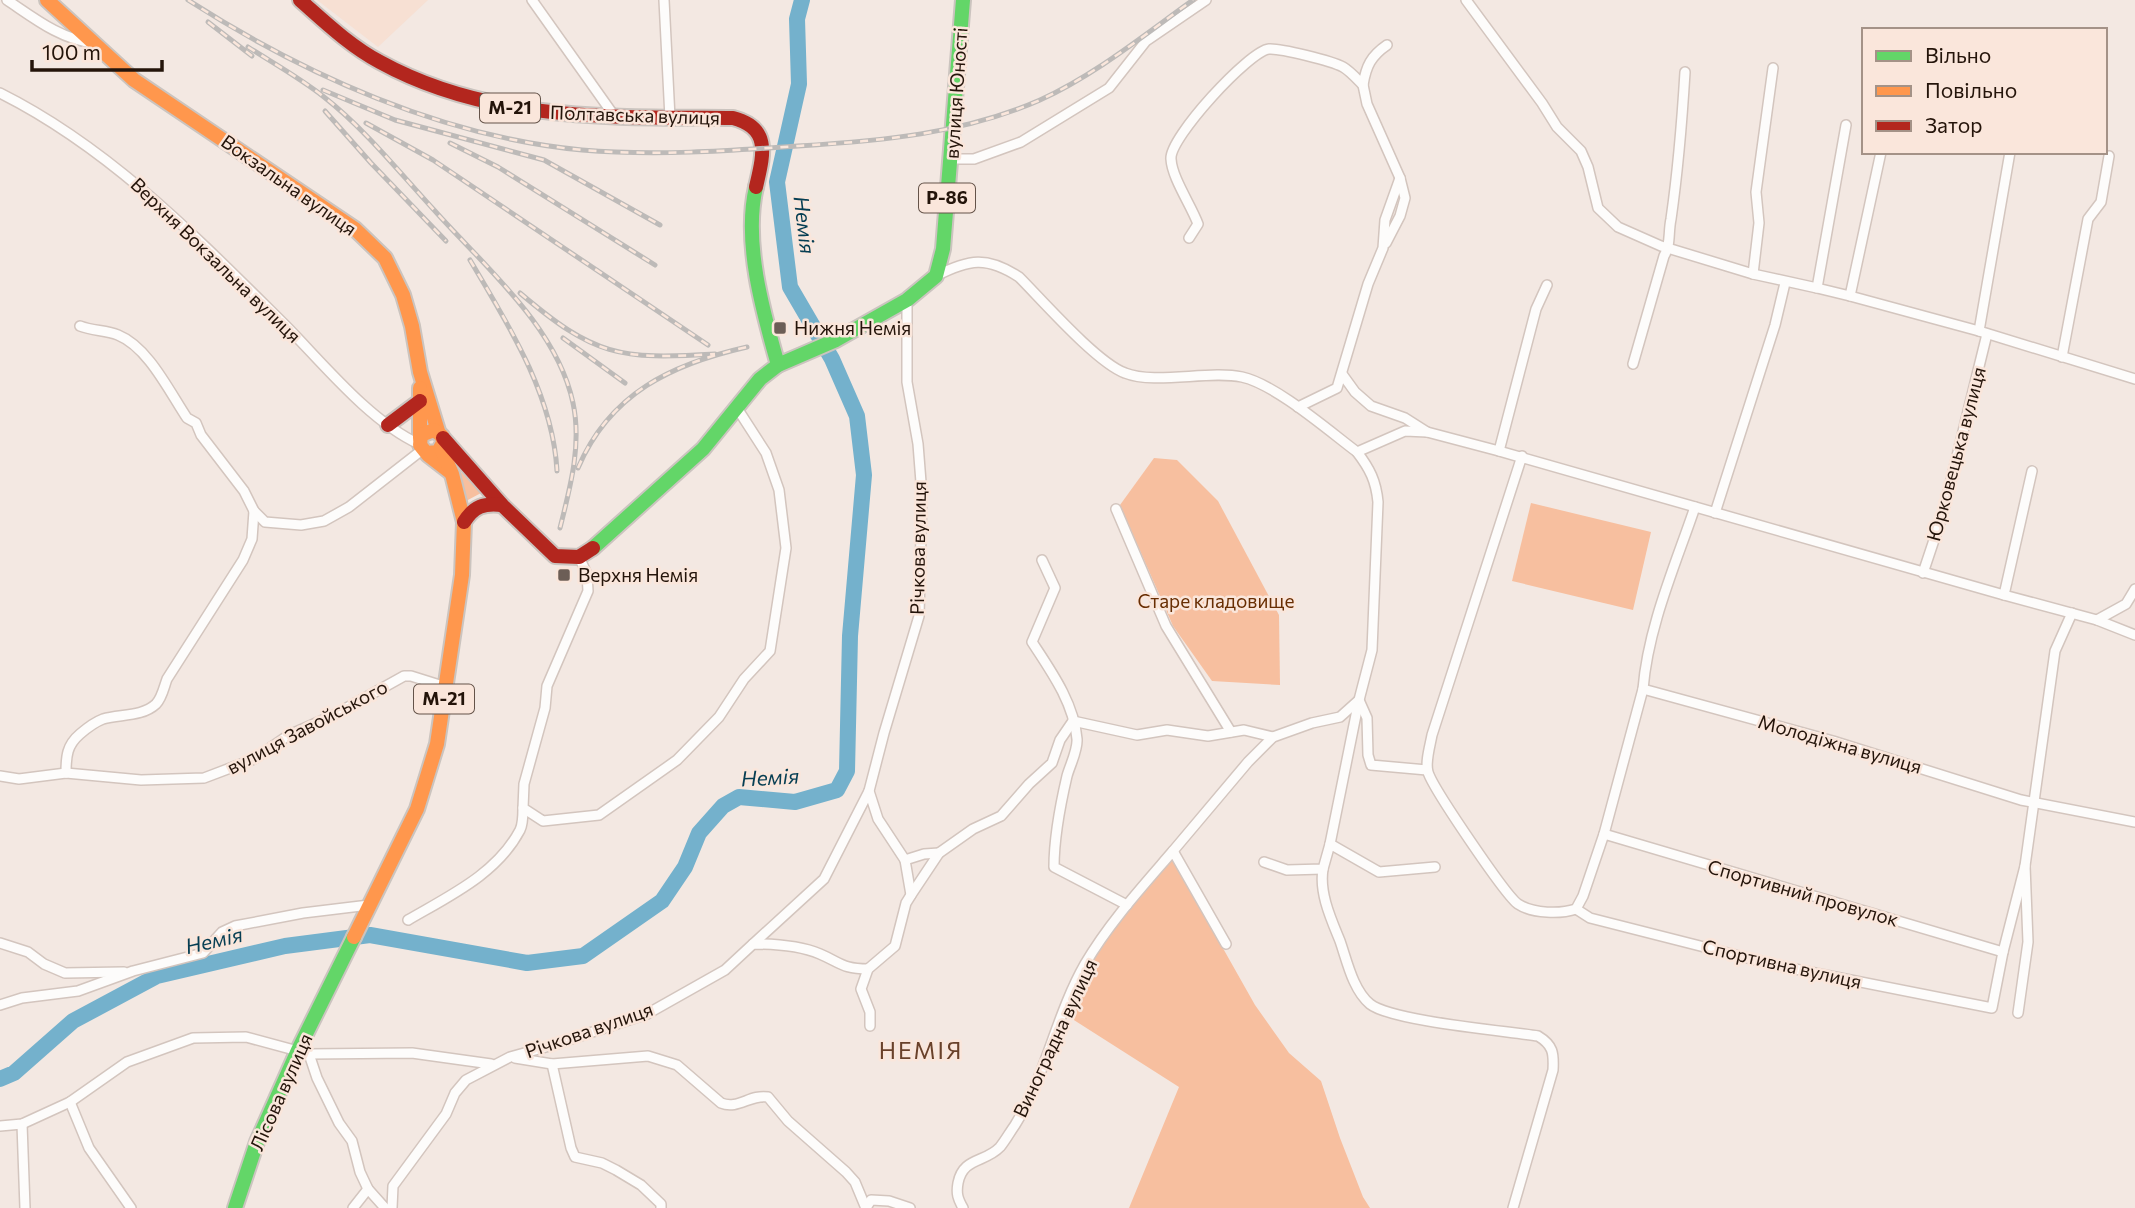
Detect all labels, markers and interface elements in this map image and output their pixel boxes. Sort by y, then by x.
street label: вулиця Юності [939,26,972,159]
scale bar [32,28,161,72]
legend [1862,28,2107,154]
text: 100 m [42,39,101,64]
text: Вільно [1925,42,1991,67]
text: Повільно [1925,77,2017,102]
road number: М-21 [480,94,540,122]
street label: Полтавська вулиця [550,100,720,129]
text: Затор [1925,112,1982,137]
street label: Вокзальна вулиця [217,129,361,240]
street label: Верхня Вокзальна вулиця [127,172,306,347]
road number: Р-86 [919,183,975,212]
water label: Немія [790,194,821,255]
place label: Нижня Немія [794,316,911,339]
marker: Нижня Немія [772,320,788,336]
street label: Юрковецька вулиця [1921,364,1990,544]
street label: Річкова вулиця [905,481,930,615]
place label: Верхня Немія [578,563,698,586]
marker: Верхня Немія [556,567,572,583]
park label: Старе кладовище [1138,589,1294,612]
street label: вулиця Завойського [223,674,391,779]
road number: М-21 [414,684,474,714]
street label: Молодіжна вулиця [1756,709,1925,778]
water label: Немія [740,762,800,791]
street label: Спортивний провулок [1705,854,1901,931]
water label: Немія [182,921,245,958]
street label: Спортивна вулиця [1700,934,1864,993]
street label: Виноградна вулиця [1008,955,1101,1121]
street label: Річкова вулиця [522,997,656,1062]
street label: Лісова вулиця [244,1030,317,1154]
district label: НЕМІЯ [879,1036,963,1064]

